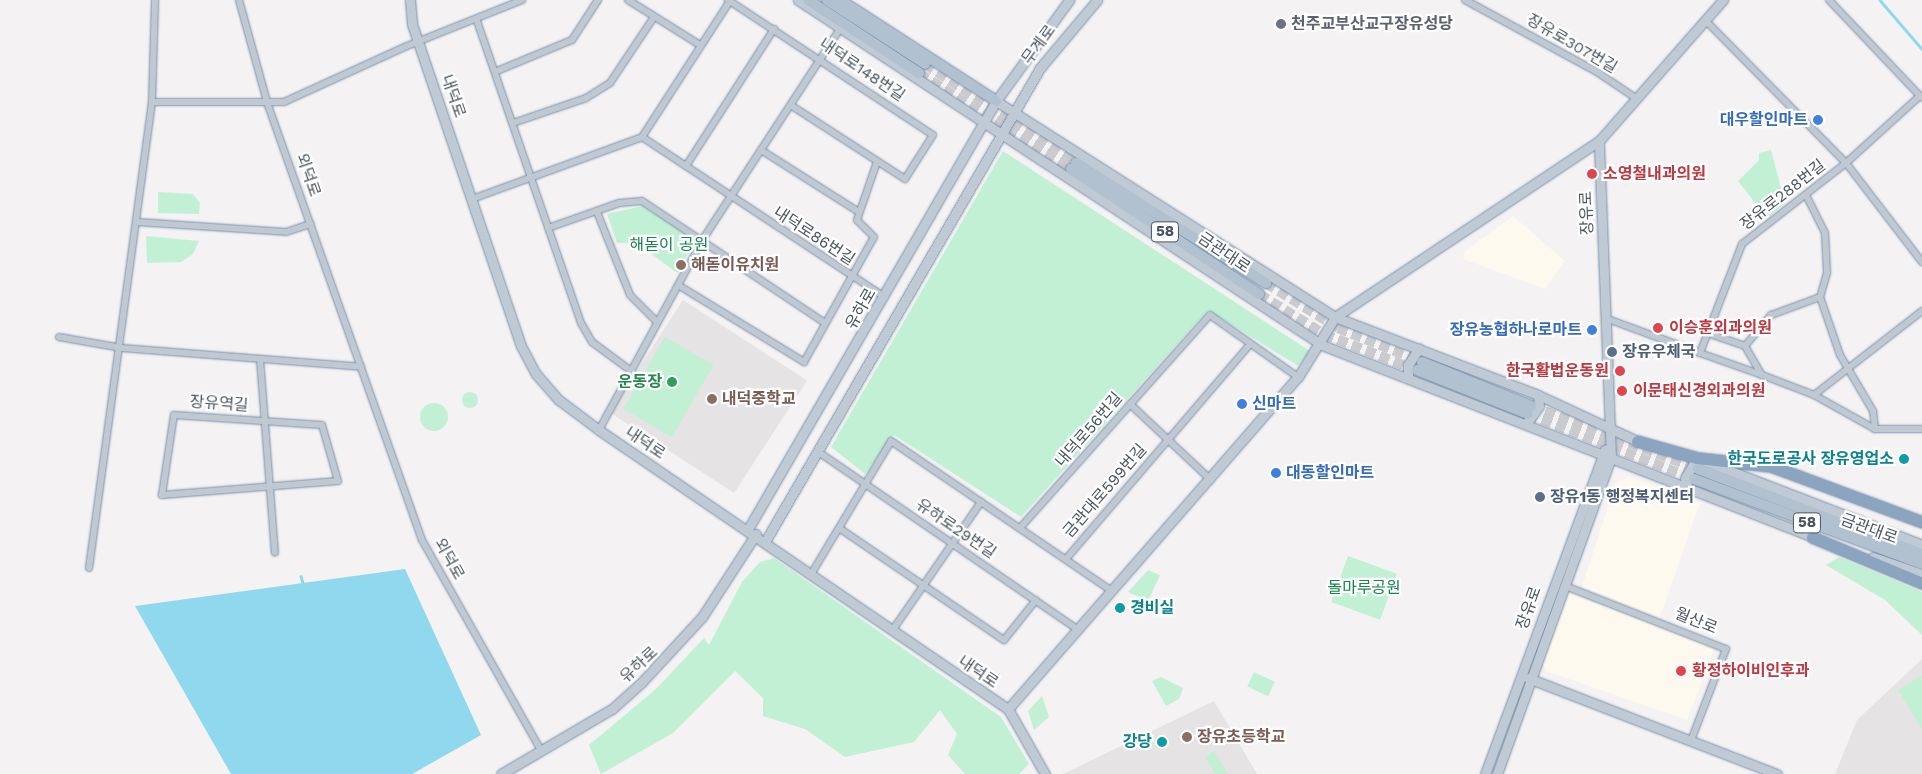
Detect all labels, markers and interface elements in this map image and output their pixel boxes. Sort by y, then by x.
street label: 장유로307번길 [1523,10,1621,78]
place label: 천주교부산교구장유성당 [1291,14,1453,34]
marker: 천주교부산교구장유성당 [1275,18,1287,30]
street label: 무계로 [1018,21,1060,69]
street label: 내덕로148번길 [815,34,909,106]
street label: 내덕로 [437,72,469,120]
place label: 대우할인마트 [1720,110,1808,130]
marker: 대우할인마트 [1812,114,1824,126]
street label: 외덕로 [292,151,324,199]
street label: 장유로288번길 [1737,156,1829,234]
place label: 소영철내과의원 [1603,164,1706,184]
marker: 소영철내과의원 [1585,167,1599,181]
street label: 장유로 [1577,191,1597,235]
street label: 내덕로86번길 [770,203,858,269]
road number: 58 [1150,220,1180,244]
street label: 금관대로 [1194,229,1254,277]
park label: 해돋이 공원 [629,235,709,255]
place label: 해돋이유치원 [691,255,779,275]
marker: 해돋이유치원 [675,259,687,271]
street label: 유하로 [842,285,880,333]
place label: 이승훈외과의원 [1669,318,1772,338]
place label: 장유농협하나로마트 [1450,320,1582,340]
marker: 이승훈외과의원 [1651,321,1665,335]
marker: 장유농협하나로마트 [1586,324,1598,336]
place label: 장유우체국 [1622,342,1696,362]
marker: 장유우체국 [1606,346,1618,358]
place label: 한국활법운동원 [1506,361,1609,381]
marker: 한국활법운동원 [1613,364,1627,378]
place label: 운동장 [618,372,662,392]
marker: 운동장 [666,376,678,388]
place label: 이문태신경외과의원 [1633,381,1765,401]
marker: 이문태신경외과의원 [1615,384,1629,398]
place label: 내덕중학교 [722,389,796,409]
street label: 내덕로56번길 [1051,389,1127,471]
street label: 장유역길 [189,392,249,416]
marker: 내덕중학교 [706,393,718,405]
place label: 신마트 [1252,394,1296,414]
marker: 신마트 [1236,398,1248,410]
street label: 내덕로 [621,423,669,463]
street label: 금관대로599번길 [1059,440,1151,542]
place label: 한국도로공사 장유영업소 [1728,449,1894,469]
marker: 한국도로공사 장유영업소 [1898,453,1910,465]
place label: 대동할인마트 [1286,463,1374,483]
marker: 대동할인마트 [1270,467,1282,479]
place label: 장유1동 행정복지센터 [1550,487,1694,507]
marker: 장유1동 행정복지센터 [1534,491,1546,503]
street label: 유하로29번길 [912,495,1000,563]
road number: 58 [1792,510,1822,536]
street label: 금관대로 [1838,510,1900,548]
street label: 외덕로 [430,535,468,583]
park label: 돌마루공원 [1327,578,1401,598]
street label: 장유로 [1512,584,1546,632]
place label: 경비실 [1130,598,1174,618]
marker: 경비실 [1114,602,1126,614]
street label: 월산로 [1672,604,1720,638]
street label: 유하로 [616,643,662,687]
street label: 내덕로 [954,652,1002,692]
place label: 황정하이비인후과 [1692,661,1810,681]
marker: 황정하이비인후과 [1674,664,1688,678]
place label: 장유초등학교 [1197,727,1285,747]
marker: 장유초등학교 [1181,731,1193,743]
place label: 강당 [1123,732,1152,752]
marker: 강당 [1156,736,1168,748]

